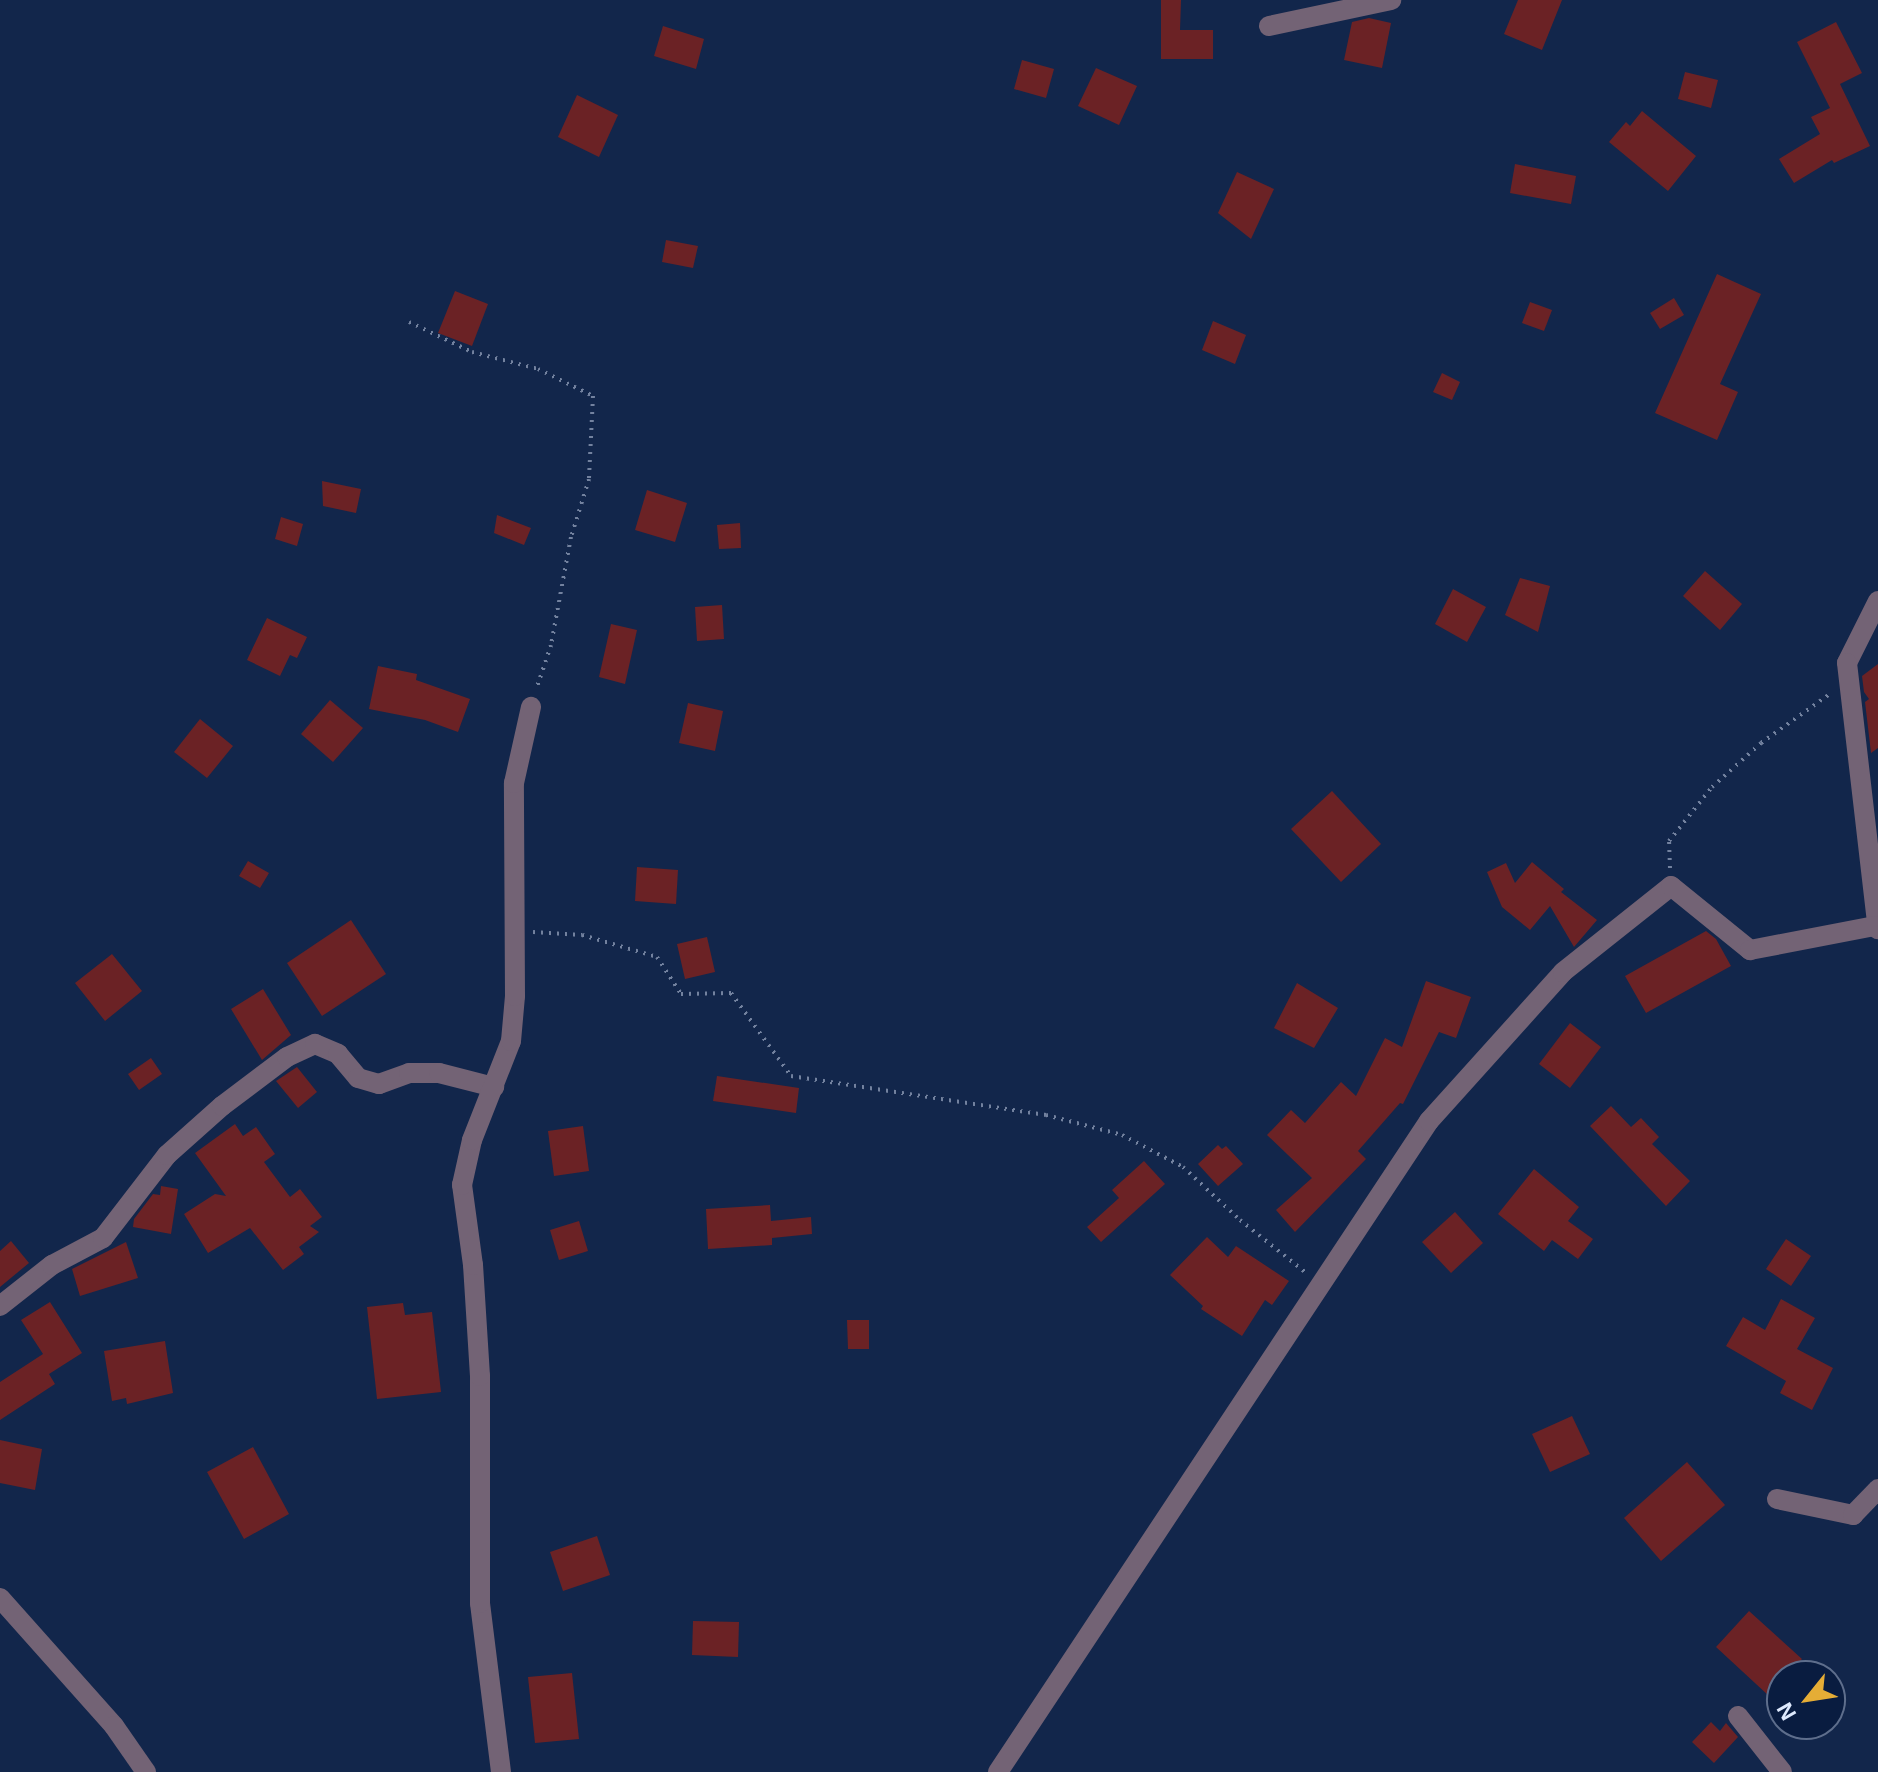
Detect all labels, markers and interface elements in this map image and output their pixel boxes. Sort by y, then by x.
north arrow [1766,1660,1846,1740]
text: N [1772,1698,1801,1724]

